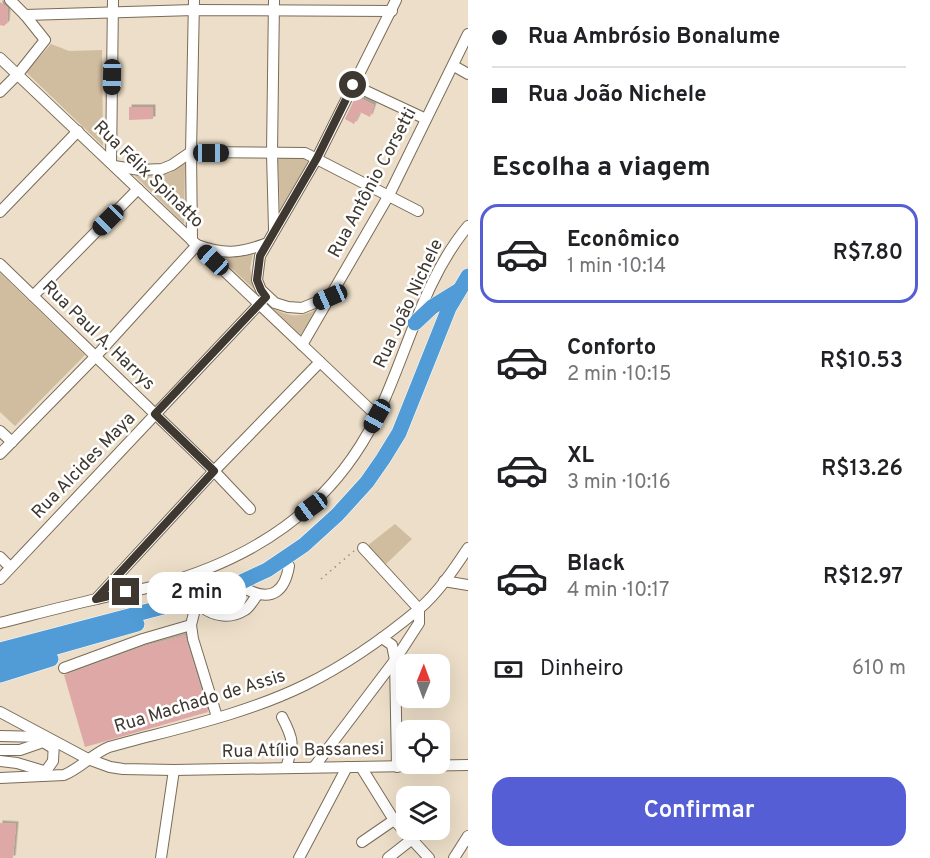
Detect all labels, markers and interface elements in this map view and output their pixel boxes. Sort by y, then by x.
text: Rua Ambrósio Bonalume [528,24,780,51]
car [103,59,121,95]
route start [339,71,366,98]
text: Rua João Nichele [528,82,707,109]
street label: Rua Antônio Corsetti [324,104,422,262]
street label: Rua Félix Spinatto [88,116,208,234]
car [193,144,229,162]
text: Escolha a viagem [492,151,711,185]
car [89,201,127,239]
icon: car [495,227,549,281]
text: Econômico [567,227,680,254]
street label: Rua João Nichele [369,236,449,372]
text: R$7.80 [833,240,903,267]
car [194,241,232,279]
text: 1 min · 10:14 [567,254,666,280]
street label: Rua Paul A. Harrys [37,276,159,396]
car [310,281,350,313]
icon: car [495,335,549,389]
text: Conforto [567,335,656,362]
text: R$10.53 [820,348,903,375]
text: 2 min · 10:15 [567,362,671,388]
car [360,396,394,436]
street label: Rua Alcides Maya [27,408,141,524]
icon: car [495,443,549,497]
text: XL [567,443,594,470]
text: R$13.26 [821,456,903,483]
text: 3 min · 10:16 [567,470,671,496]
car [291,489,331,525]
icon: car [495,551,549,605]
text: Black [567,551,625,578]
text: R$12.97 [823,564,903,591]
callout: 2 min [147,571,246,613]
route end [112,578,139,605]
text: 4 min · 10:17 [567,578,669,604]
text: 2 min [171,580,222,606]
icon: cash [492,653,525,686]
north arrow [396,654,450,708]
map controls [396,654,450,840]
text: Dinheiro [540,656,623,683]
text: 610 m [852,656,906,682]
street label: Rua Machado de Assis [112,665,288,739]
button: locate [396,720,450,774]
street label: Rua Atílio Bassanesi [221,738,385,764]
button: Confirmar [492,777,906,846]
button: layers [396,786,450,840]

